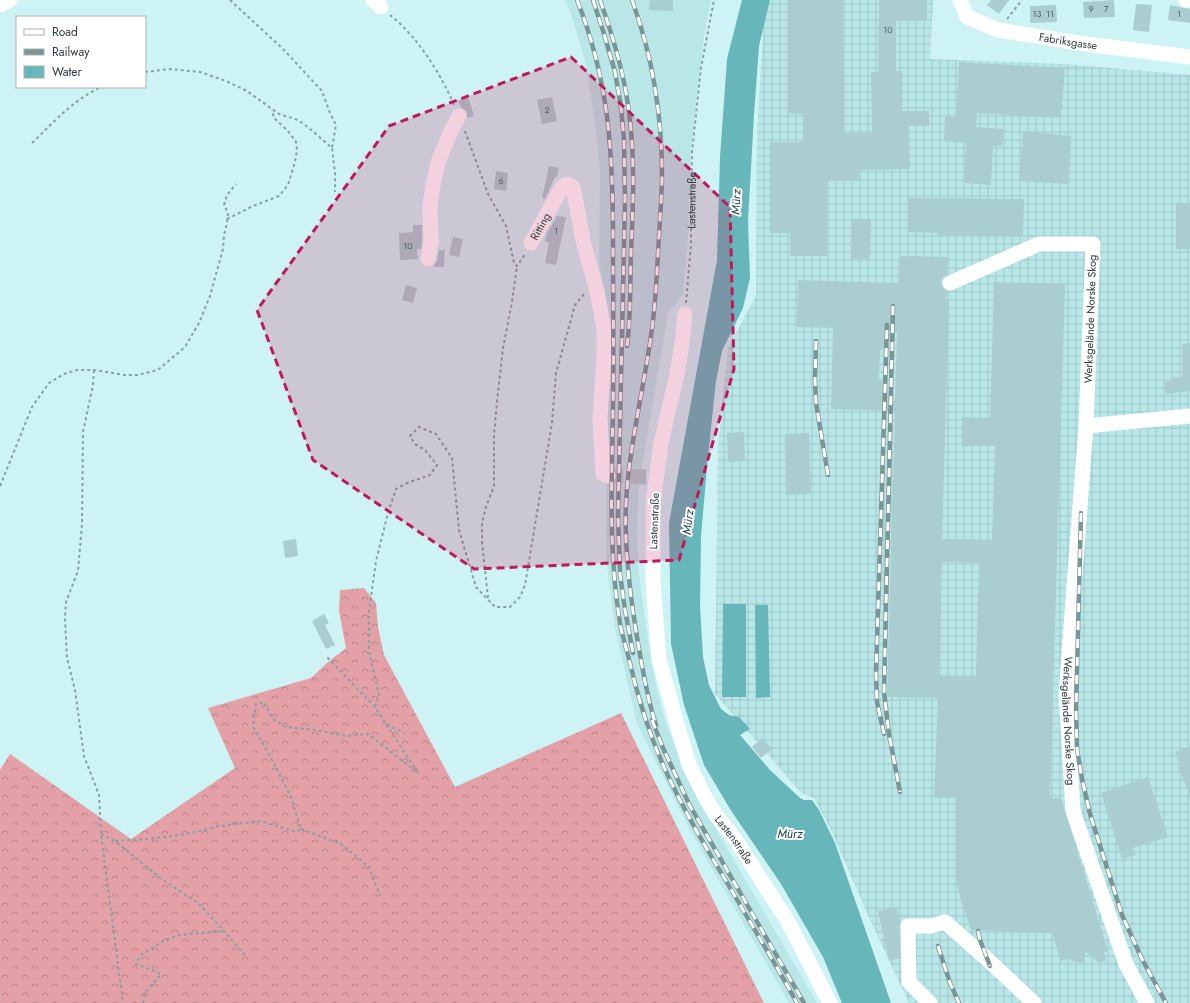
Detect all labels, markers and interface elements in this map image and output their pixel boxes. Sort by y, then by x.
house number: 9 [1088,2,1094,15]
house number: 7 [1104,2,1109,15]
house number: 13 [1033,7,1042,20]
house number: 11 [1046,7,1054,20]
house number: 1 [1177,7,1181,20]
legend [16,16,146,88]
text: Road [52,23,78,41]
house number: 10 [883,23,893,36]
street label: Fabriksgasse [1038,29,1099,53]
text: Railway [52,43,90,61]
text: Water [52,63,83,81]
house number: 2 [544,103,550,116]
street label: Lastenstraße [683,171,700,229]
house number: 6 [498,174,504,187]
water label: Mürz [727,188,745,215]
street label: Ritting [526,210,554,243]
house number: 1 [554,224,558,237]
house number: 10 [403,239,413,252]
street label: Werksgelände Norske Skog [1080,254,1100,384]
street label: Lastenstraße [645,492,663,550]
water label: Mürz [678,508,699,536]
street label: Werksgelände Norske Skog [1058,656,1079,786]
street label: Lastenstraße [711,812,757,868]
water label: Mürz [777,825,803,843]

